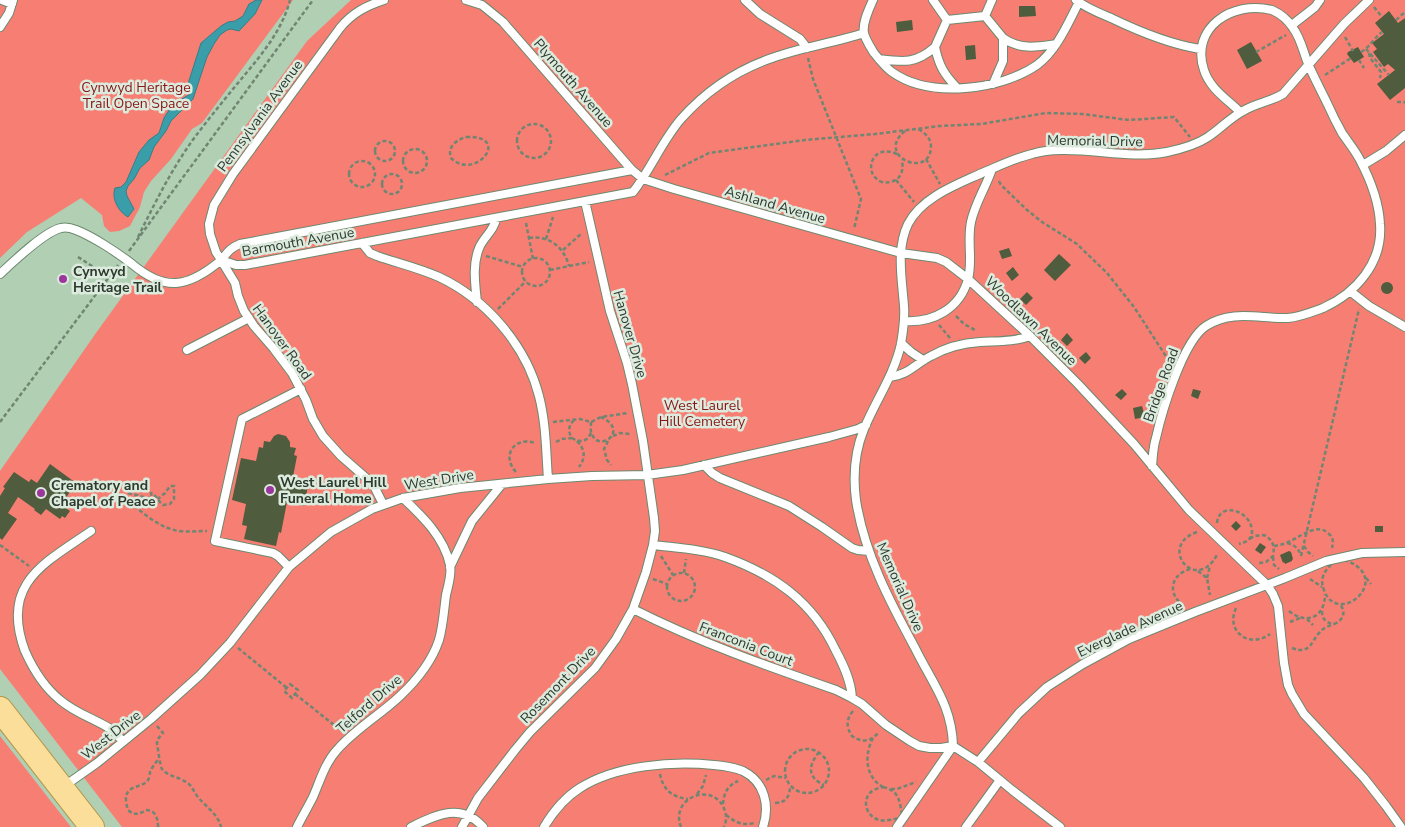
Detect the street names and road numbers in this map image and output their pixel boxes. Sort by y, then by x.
street label: Plymouth Avenue [529,35,617,131]
street label: Pennsylvania Avenue [213,56,307,176]
street label: Memorial Drive [1047,131,1143,151]
street label: Ashland Avenue [723,182,827,228]
street label: Barmouth Avenue [240,223,356,261]
street label: Woodlawn Avenue [981,272,1081,370]
street label: Hanover Drive [608,288,652,380]
street label: Hanover Road [248,300,316,384]
street label: Bridge Road [1139,345,1183,425]
street label: West Drive [403,465,475,495]
street label: Memorial Drive [872,539,928,635]
street label: Everglade Avenue [1074,596,1186,662]
street label: Franconia Court [696,617,796,671]
street label: Rosemont Drive [516,642,600,728]
street label: Telford Drive [332,670,406,738]
street label: West Drive [77,706,145,764]

